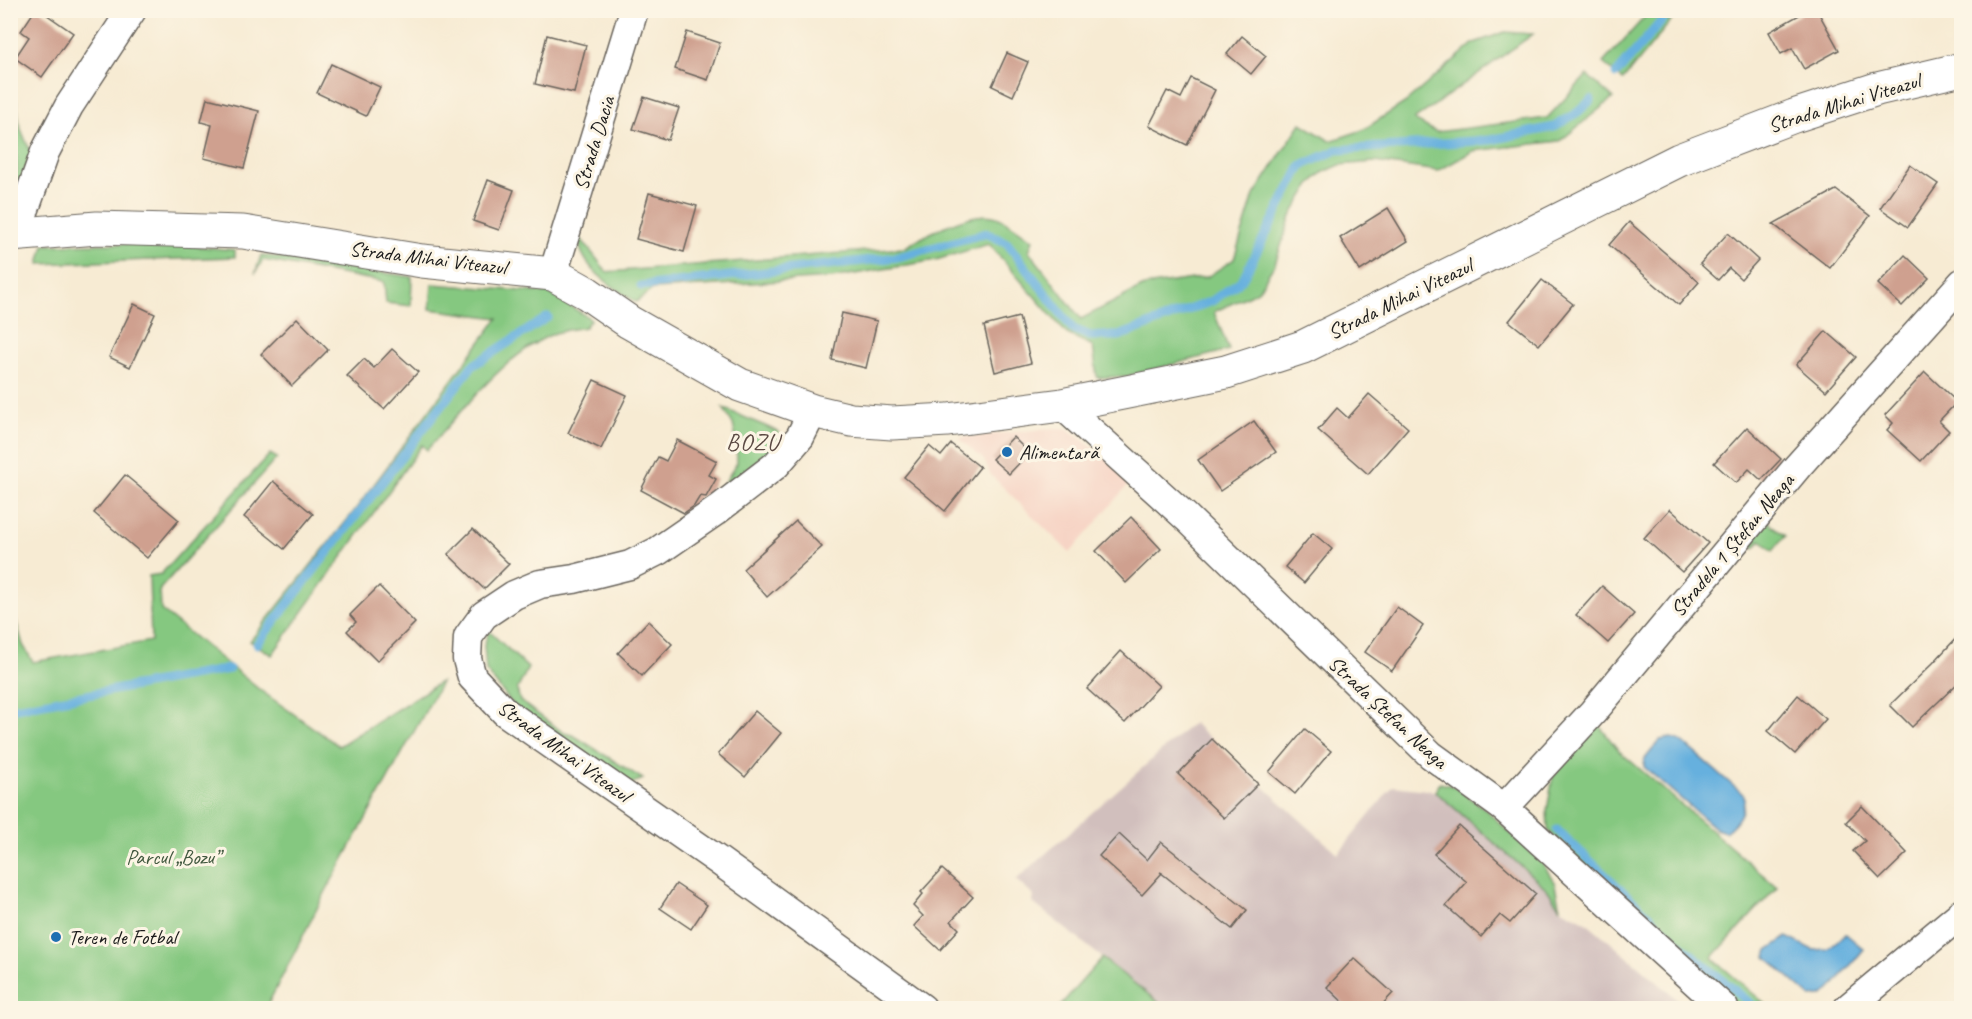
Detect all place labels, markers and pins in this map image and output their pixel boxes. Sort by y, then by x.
place label: Alimentară [1019,439,1100,465]
marker: Alimentară [1000,445,1014,459]
place label: Teren de Fotbal [68,924,180,950]
marker: Teren de Fotbal [49,930,63,944]

